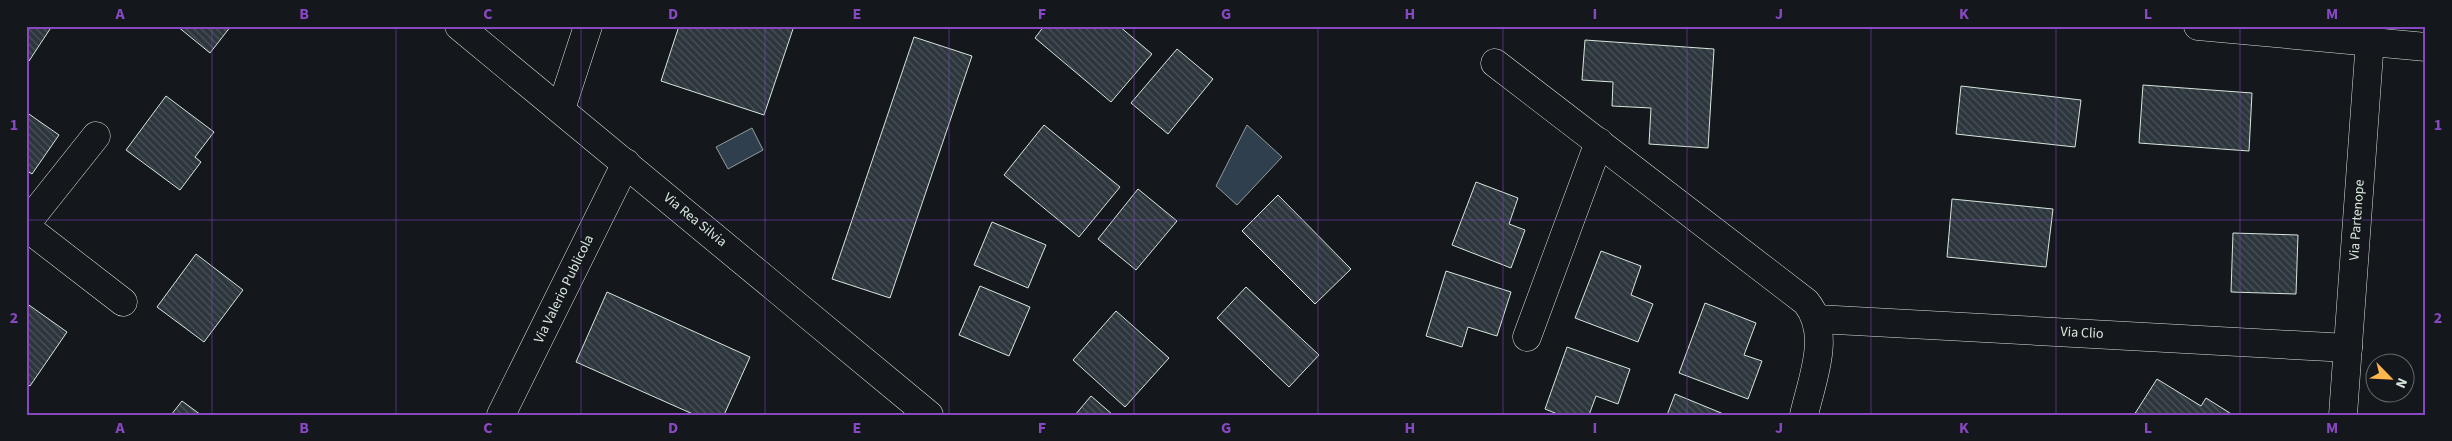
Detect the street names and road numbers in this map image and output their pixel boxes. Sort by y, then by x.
street label: Via Partenope [2344,179,2370,261]
street label: Via Rea Silvia [659,188,731,252]
street label: Via Valerio Publicola [529,231,599,347]
street label: Via Clio [2060,322,2104,344]

